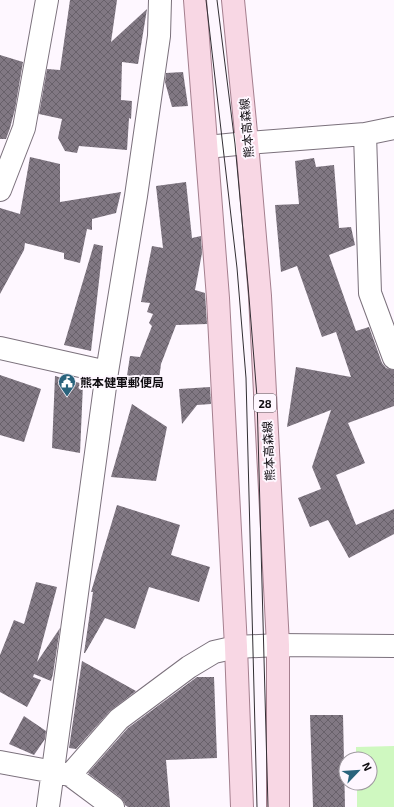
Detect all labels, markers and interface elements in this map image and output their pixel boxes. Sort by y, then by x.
street label: 熊本高森線 [236,97,256,159]
public building icon: 熊本健軍郵便局 [57,372,77,397]
place label: 熊本健軍郵便局 [80,375,164,389]
road number: 28 [254,394,276,412]
street label: 熊本高森線 [259,421,277,481]
north arrow [338,751,378,791]
text: N [360,760,375,773]

